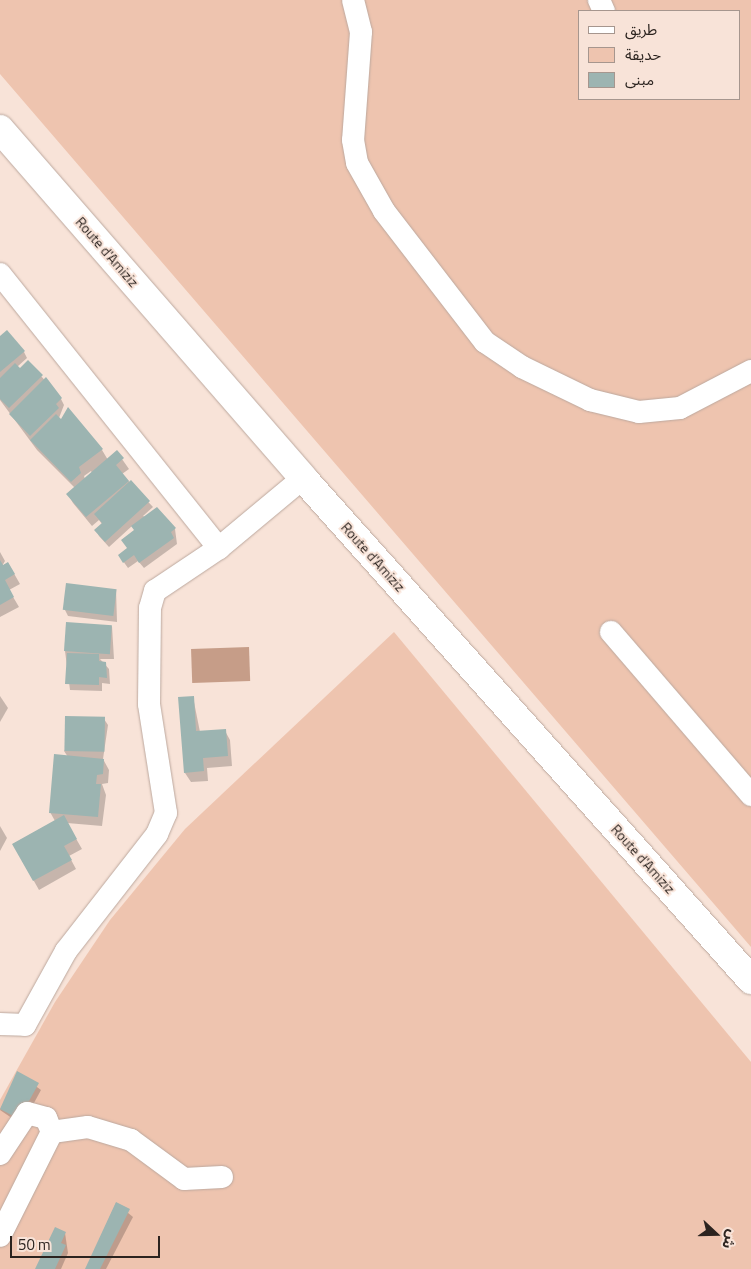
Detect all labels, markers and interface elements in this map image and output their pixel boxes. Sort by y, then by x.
legend [578,10,741,100]
text: طريق [625,18,657,41]
text: حديقة [625,43,661,66]
text: مبنى [625,68,654,91]
street label: Route d'Amiziz [72,214,142,290]
street label: Route d'Amiziz [338,519,408,595]
street label: Route d'Amiziz [608,821,678,897]
north arrow [691,1209,741,1259]
scale bar [12,1226,162,1258]
text: ش [717,1227,744,1252]
text: 50 m [18,1233,51,1256]

